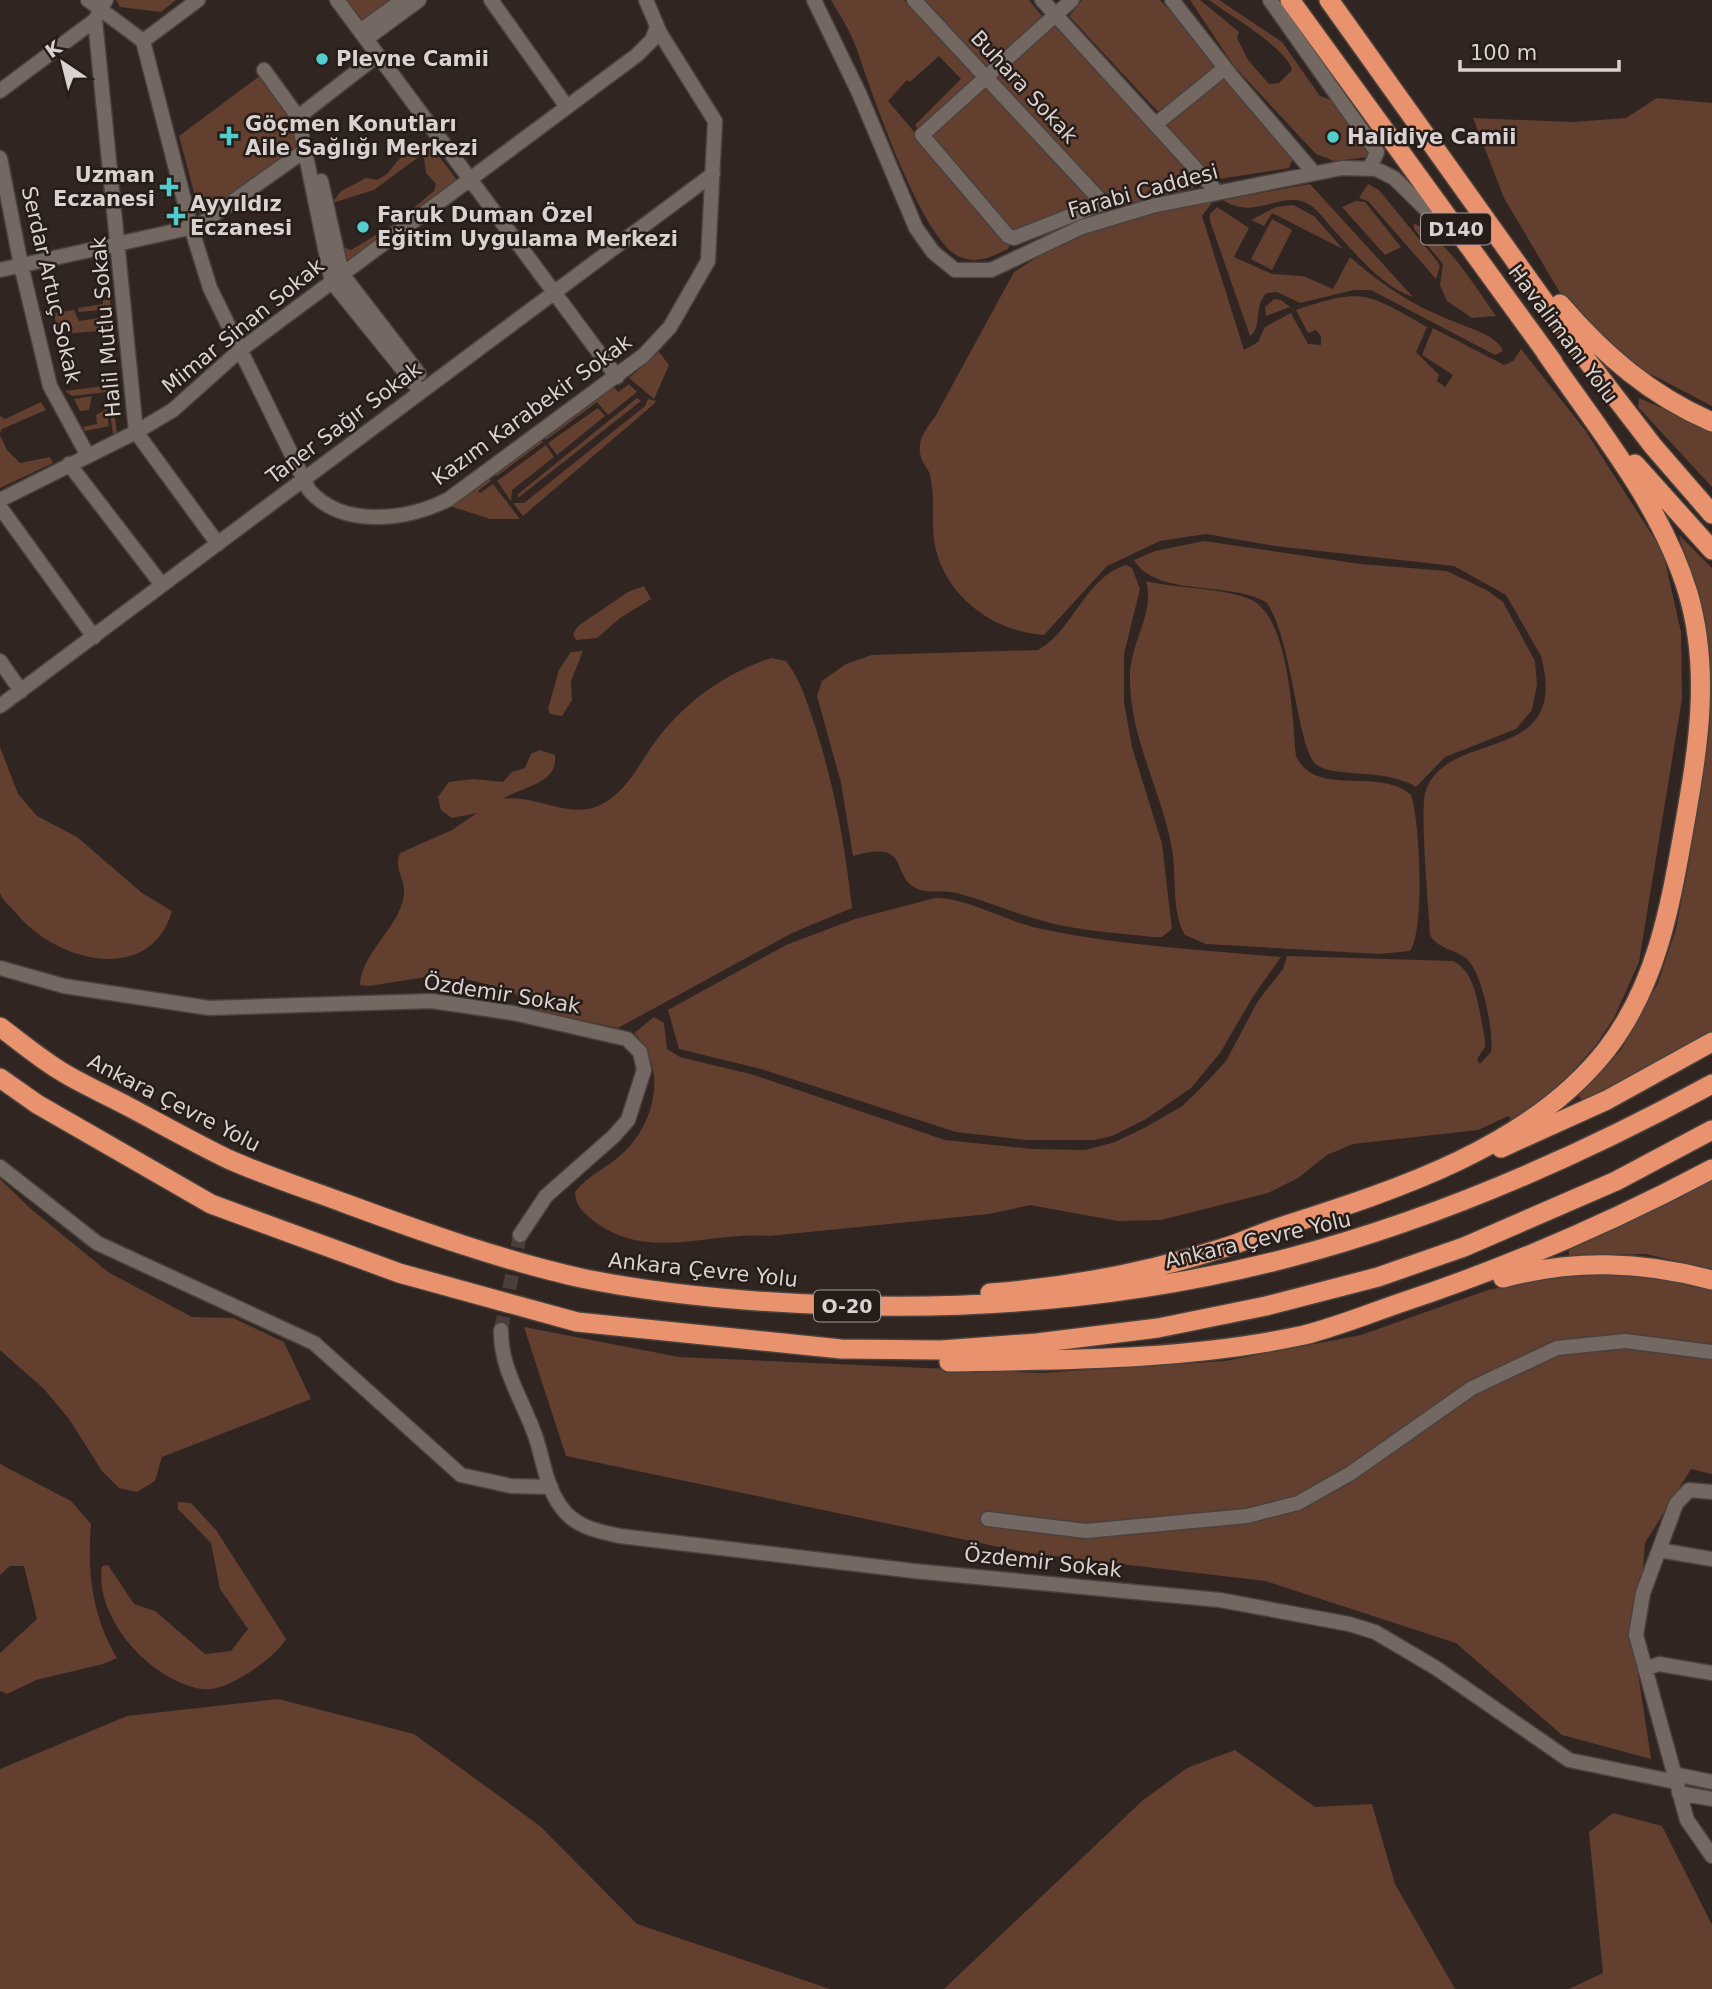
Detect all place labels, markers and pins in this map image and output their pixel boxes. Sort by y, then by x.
place label: Plevne Camii [336,47,489,71]
marker: Plevne Camii [314,51,330,67]
place label: Göçmen Konutları Aile Sağlığı Merkezi [245,112,478,160]
place label: Halidiye Camii [1347,125,1516,149]
marker: Göçmen Konutları Aile Sağlığı Merkezi [219,126,239,146]
marker: Halidiye Camii [1325,129,1341,145]
place label: Uzman Eczanesi [53,163,155,211]
marker: Uzman Eczanesi [161,179,177,195]
place label: Ayyıldız Eczanesi [190,192,292,240]
place label: Faruk Duman Özel Eğitim Uygulama Merkezi [377,202,678,251]
marker: Ayyıldız Eczanesi [168,208,184,224]
marker: Faruk Duman Özel Eğitim Uygulama Merkezi [355,219,371,235]

